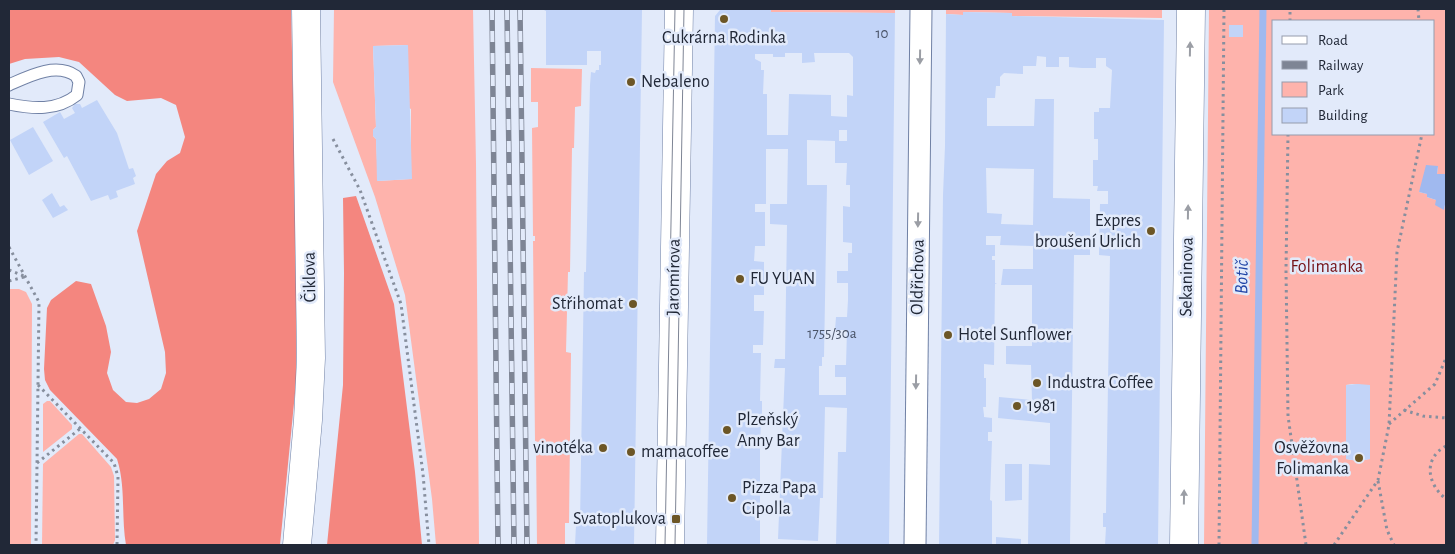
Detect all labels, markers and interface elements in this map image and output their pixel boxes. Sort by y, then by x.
marker: Cukrárna Rodinka [718,13,730,25]
legend [1272,20,1435,135]
house number: 10 [875,26,889,41]
place label: Cukrárna Rodinka [662,29,786,47]
text: Road [1318,33,1348,48]
one-way arrow [1187,41,1195,57]
one-way arrow [916,50,924,66]
text: Railway [1318,58,1364,73]
place label: Nebaleno [641,73,710,91]
marker: Nebaleno [625,76,637,88]
text: Park [1318,83,1344,98]
text: Building [1318,108,1368,123]
one-way arrow [1184,203,1192,219]
one-way arrow [914,212,922,228]
place label: Expres broušení Urlich [1035,212,1141,251]
marker: Expres broušení Urlich [1145,225,1157,237]
street label: Sekaninova [1177,237,1197,317]
street label: Jaromírova [664,239,684,315]
street label: Oldřichova [908,239,928,315]
street label: Čiklova [298,252,319,303]
water label: Botič [1232,258,1252,294]
park label: Folimanka [1291,258,1363,276]
place label: FU YUAN [750,270,815,288]
marker: FU YUAN [734,273,746,285]
place label: Střihomat [552,295,623,313]
marker: Střihomat [627,298,639,310]
house number: 1755/30a [807,326,857,341]
place label: Hotel Sunflower [958,326,1072,344]
marker: Hotel Sunflower [942,329,954,341]
place label: Industra Coffee [1047,374,1153,392]
one-way arrow [912,375,920,391]
marker: Industra Coffee [1031,377,1043,389]
place label: 1981 [1027,397,1056,415]
marker: 1981 [1011,400,1023,412]
place label: Plzeňský Anny Bar [737,411,800,450]
marker: Plzeňský Anny Bar [721,424,733,436]
place label: vinotéka [533,439,593,457]
place label: Osvěžovna Folimanka [1274,439,1349,478]
marker: vinotéka [597,442,609,454]
place label: mamacoffee [641,443,729,461]
marker: mamacoffee [625,446,637,458]
marker: Osvěžovna Folimanka [1353,452,1365,464]
place label: Pizza Papa Cipolla [742,479,817,518]
one-way arrow [1181,488,1189,504]
marker: Pizza Papa Cipolla [726,492,738,504]
place label: Svatoplukova [573,510,666,528]
marker: Svatoplukova [670,513,682,525]

